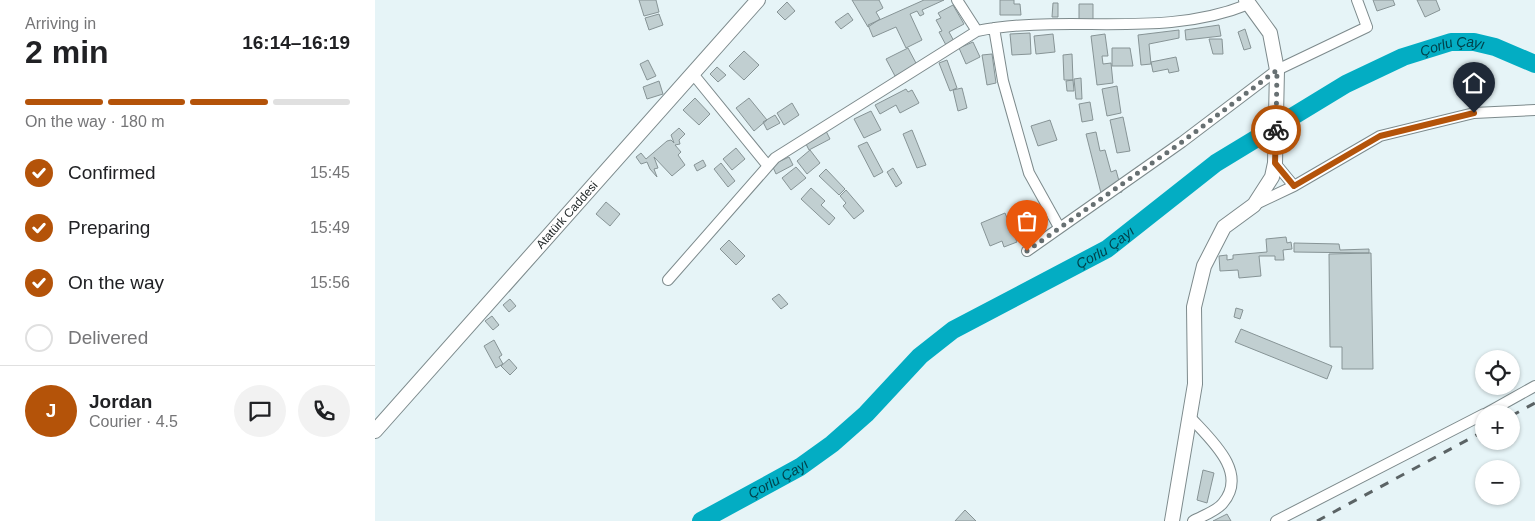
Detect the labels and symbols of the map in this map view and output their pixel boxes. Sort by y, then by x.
water label: Çorlu Çayı [1418,34,1487,59]
pin [1453,62,1495,113]
courier [1251,105,1301,155]
street label: Atatürk Caddesi [533,178,601,252]
pin [1006,200,1048,251]
water label: Çorlu Çayı [1073,223,1137,272]
water label: Çorlu Çayı [745,456,812,502]

